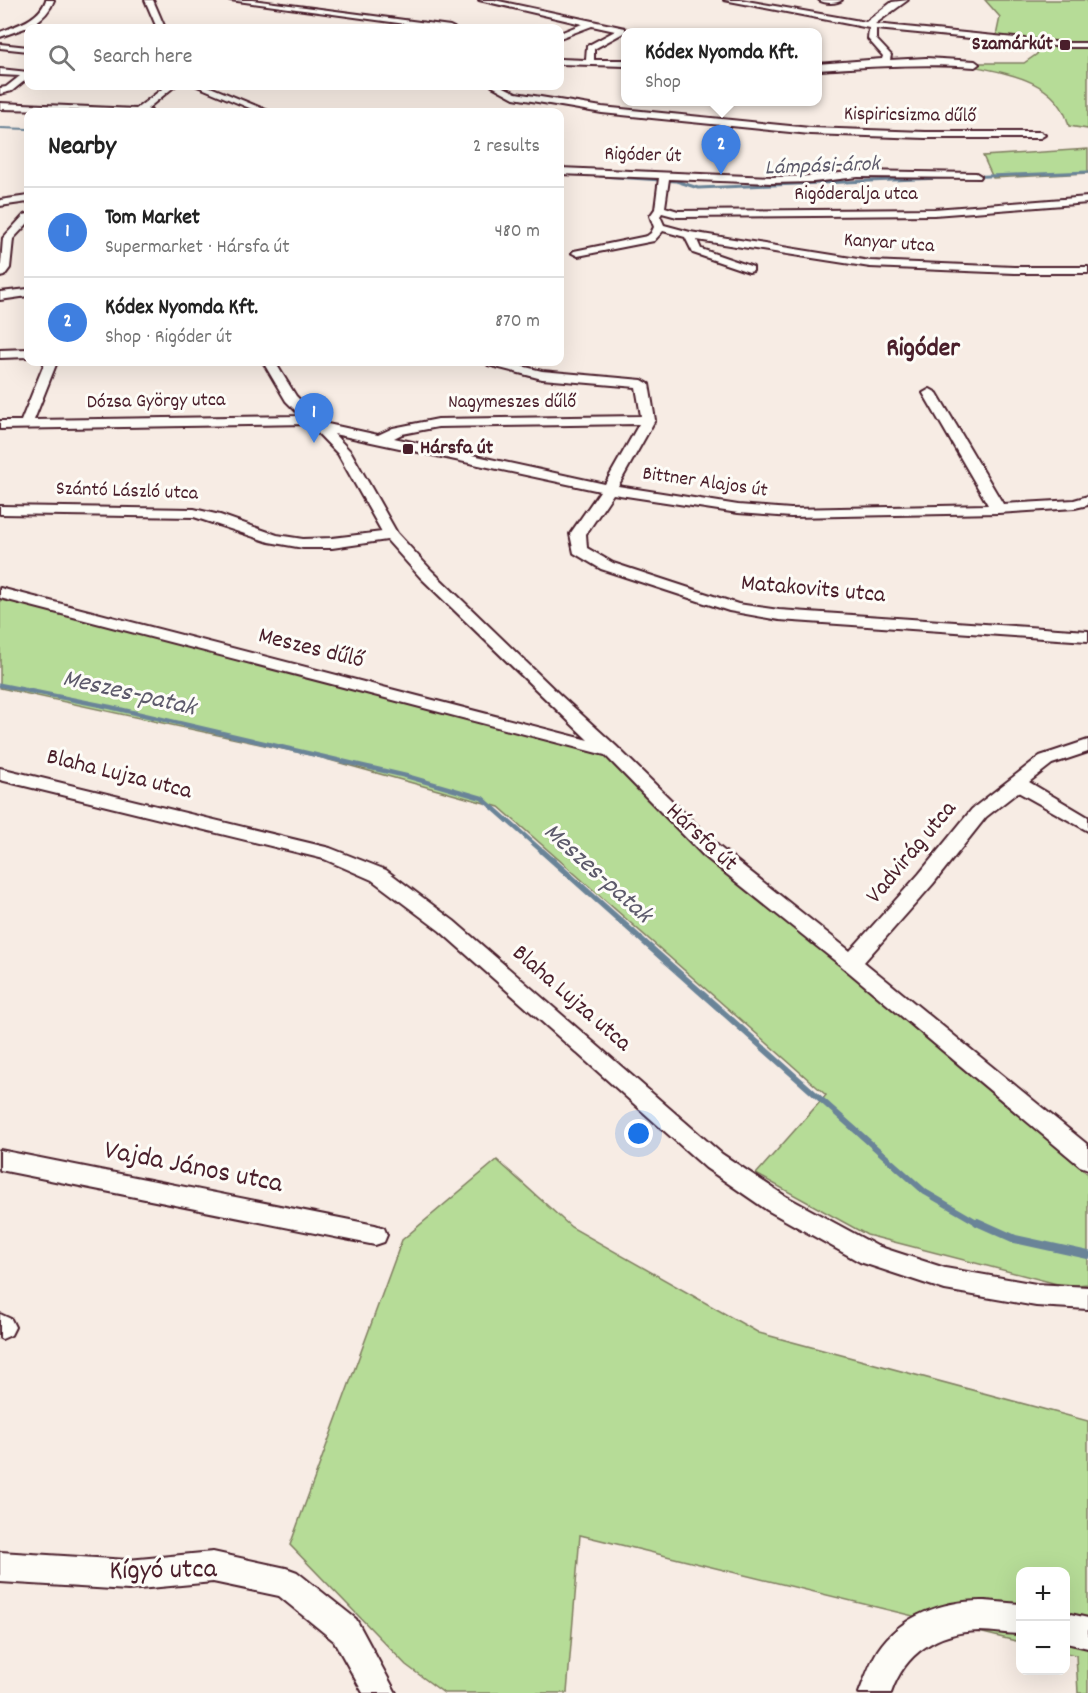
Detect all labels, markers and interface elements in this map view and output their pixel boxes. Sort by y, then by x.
search box [24,24,564,90]
popup [621,28,822,106]
place label: Szamárkút [972,31,1054,59]
text: Kódex Nyomda Kft. [645,38,798,69]
marker: Szamárkút [1058,38,1072,52]
icon: search [45,41,78,74]
text: Search here [93,42,192,73]
text: Shop [645,69,681,97]
street label: Kispiricsizma dűlő [844,101,977,131]
pin: 2 [702,126,740,175]
text: Nearby [48,129,116,166]
text: 2 results [473,133,540,161]
street label: Rigóder út [604,141,682,171]
water label: Lámpási-árok [764,149,882,184]
street label: Rigóderalja utca [794,181,918,209]
text: Tom Market [105,203,200,234]
text: 1 [65,218,70,246]
text: 480 m [494,218,540,246]
street label: Kanyar utca [843,227,936,261]
text: Supermarket · Hársfa út [105,234,290,262]
text: Kódex Nyomda Kft. [105,293,258,324]
text: 2 [63,308,72,336]
text: 870 m [495,308,540,336]
text: Shop · Rigóder út [105,324,232,352]
district label: Rigóder [886,331,960,368]
street label: Dózsa György utca [86,387,226,417]
street label: Nagymeszes dűlő [448,389,576,417]
pin: 1 [294,394,334,443]
place label: Hársfa út [420,435,494,463]
marker: Hársfa út [401,442,415,456]
street label: Bittner Alajos út [641,460,769,506]
street label: Szántó László utca [55,476,199,508]
street label: Matakovits utca [739,567,887,613]
street label: Meszes dűlő [254,619,368,679]
water label: Meszes-patak [59,661,201,728]
street label: Blaha Lujza utca [43,741,196,810]
street label: Vadvirág utca [859,793,966,912]
street label: Hársfa út [657,796,745,880]
water label: Meszes-patak [534,815,661,935]
street label: Blaha Lujza utca [504,937,639,1061]
your location [624,1119,653,1148]
street label: Vajda János utca [100,1132,287,1206]
street label: Kígyó utca [109,1551,218,1593]
map controls [1016,1567,1070,1675]
button: + [1016,1567,1070,1621]
button: − [1016,1621,1070,1675]

